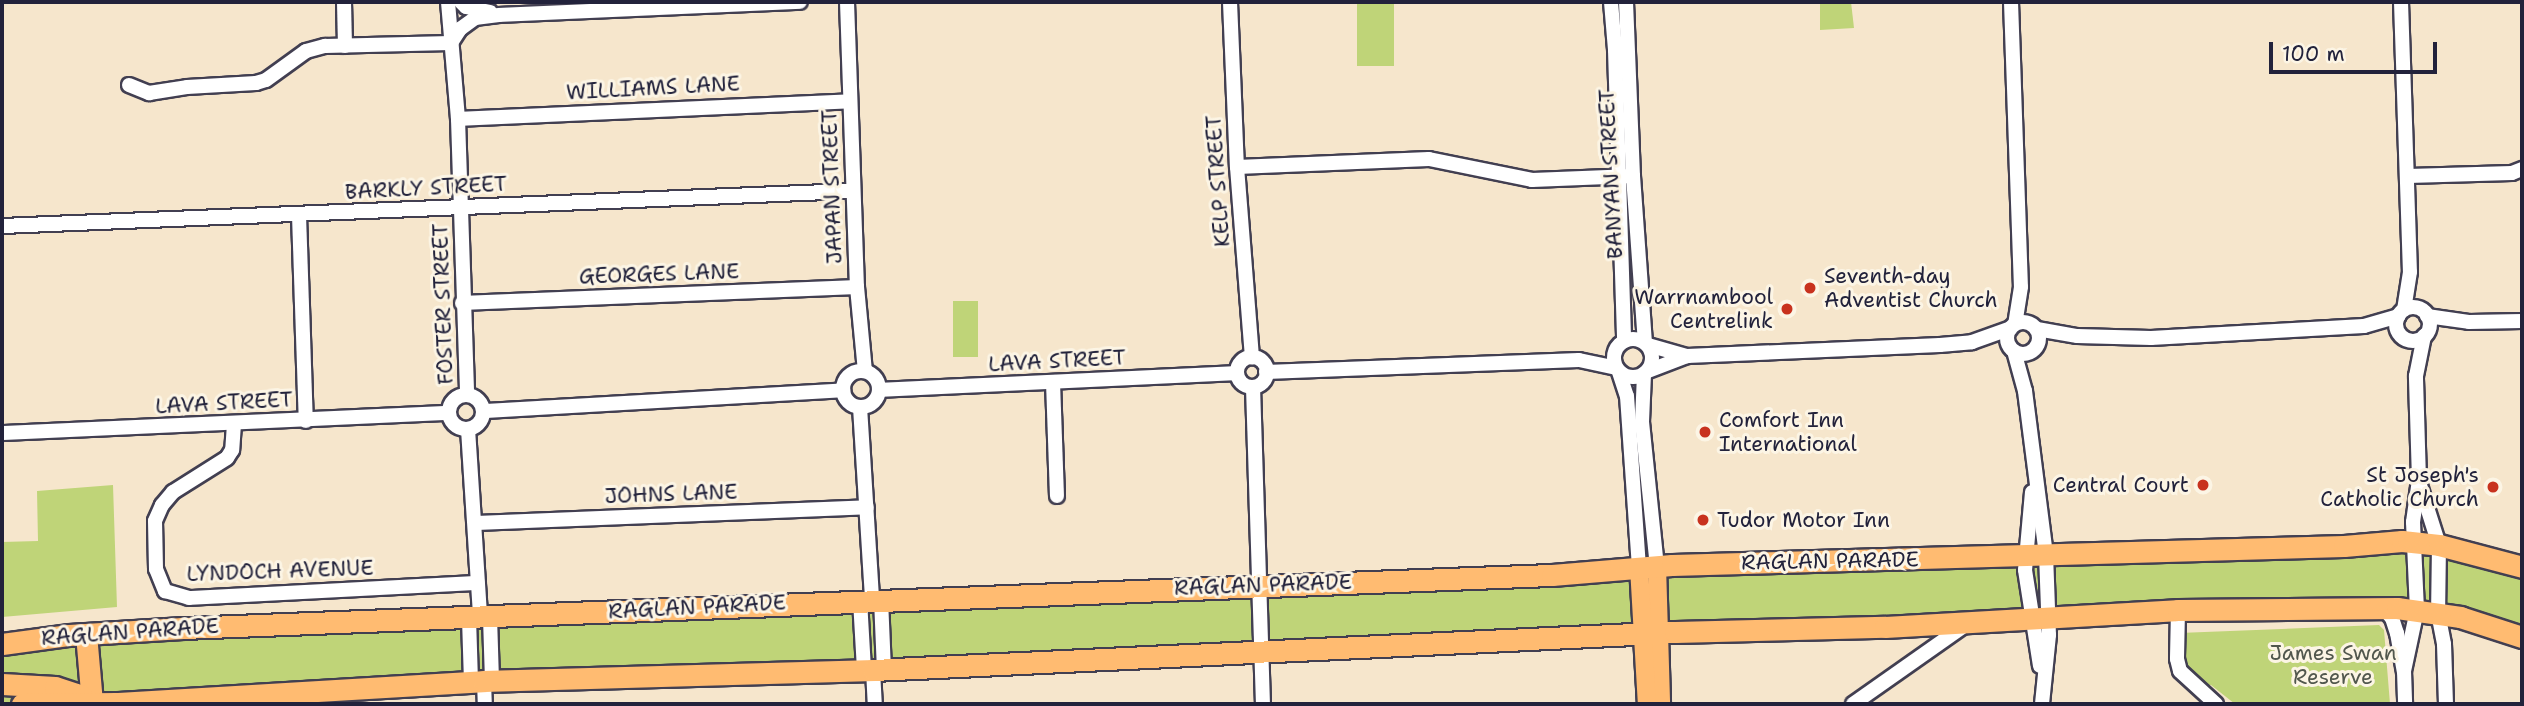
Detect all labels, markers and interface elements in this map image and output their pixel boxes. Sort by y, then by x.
scale bar [2272,28,2440,72]
text: 100 m [2282,40,2345,68]
street label: WILLIAMS LANE [565,71,741,105]
street label: BANYAN STREET [1594,88,1628,260]
street label: JAPAN STREET [817,109,847,265]
street label: KELP STREET [1201,114,1235,248]
street label: BARKLY STREET [344,171,508,205]
street label: FOSTER STREET [428,223,458,385]
street label: GEORGES LANE [578,259,740,289]
place label: Seventh-day Adventist Church [1824,263,1998,313]
marker: Seventh-day Adventist Church [1802,280,1818,296]
place label: Warrnambool Centrelink [1634,284,1773,334]
marker: Warrnambool Centrelink [1779,301,1795,317]
street label: LAVA STREET [988,345,1126,377]
street label: LAVA STREET [155,387,293,419]
place label: Comfort Inn International [1719,407,1857,457]
marker: Comfort Inn International [1697,424,1713,440]
place label: St Joseph's Catholic Church [2320,462,2479,512]
place label: Central Court [2053,472,2189,498]
marker: Central Court [2195,477,2211,493]
street label: JOHNS LANE [604,479,738,509]
marker: St Joseph's Catholic Church [2485,479,2501,495]
place label: Tudor Motor Inn [1717,507,1890,533]
marker: Tudor Motor Inn [1695,512,1711,528]
street label: RAGLAN PARADE [1741,547,1919,575]
street label: LYNDOCH AVENUE [186,555,374,587]
street label: RAGLAN PARADE [1174,569,1352,601]
street label: RAGLAN PARADE [608,590,786,624]
street label: RAGLAN PARADE [40,613,220,651]
park label: James Swan Reserve [2269,640,2397,690]

